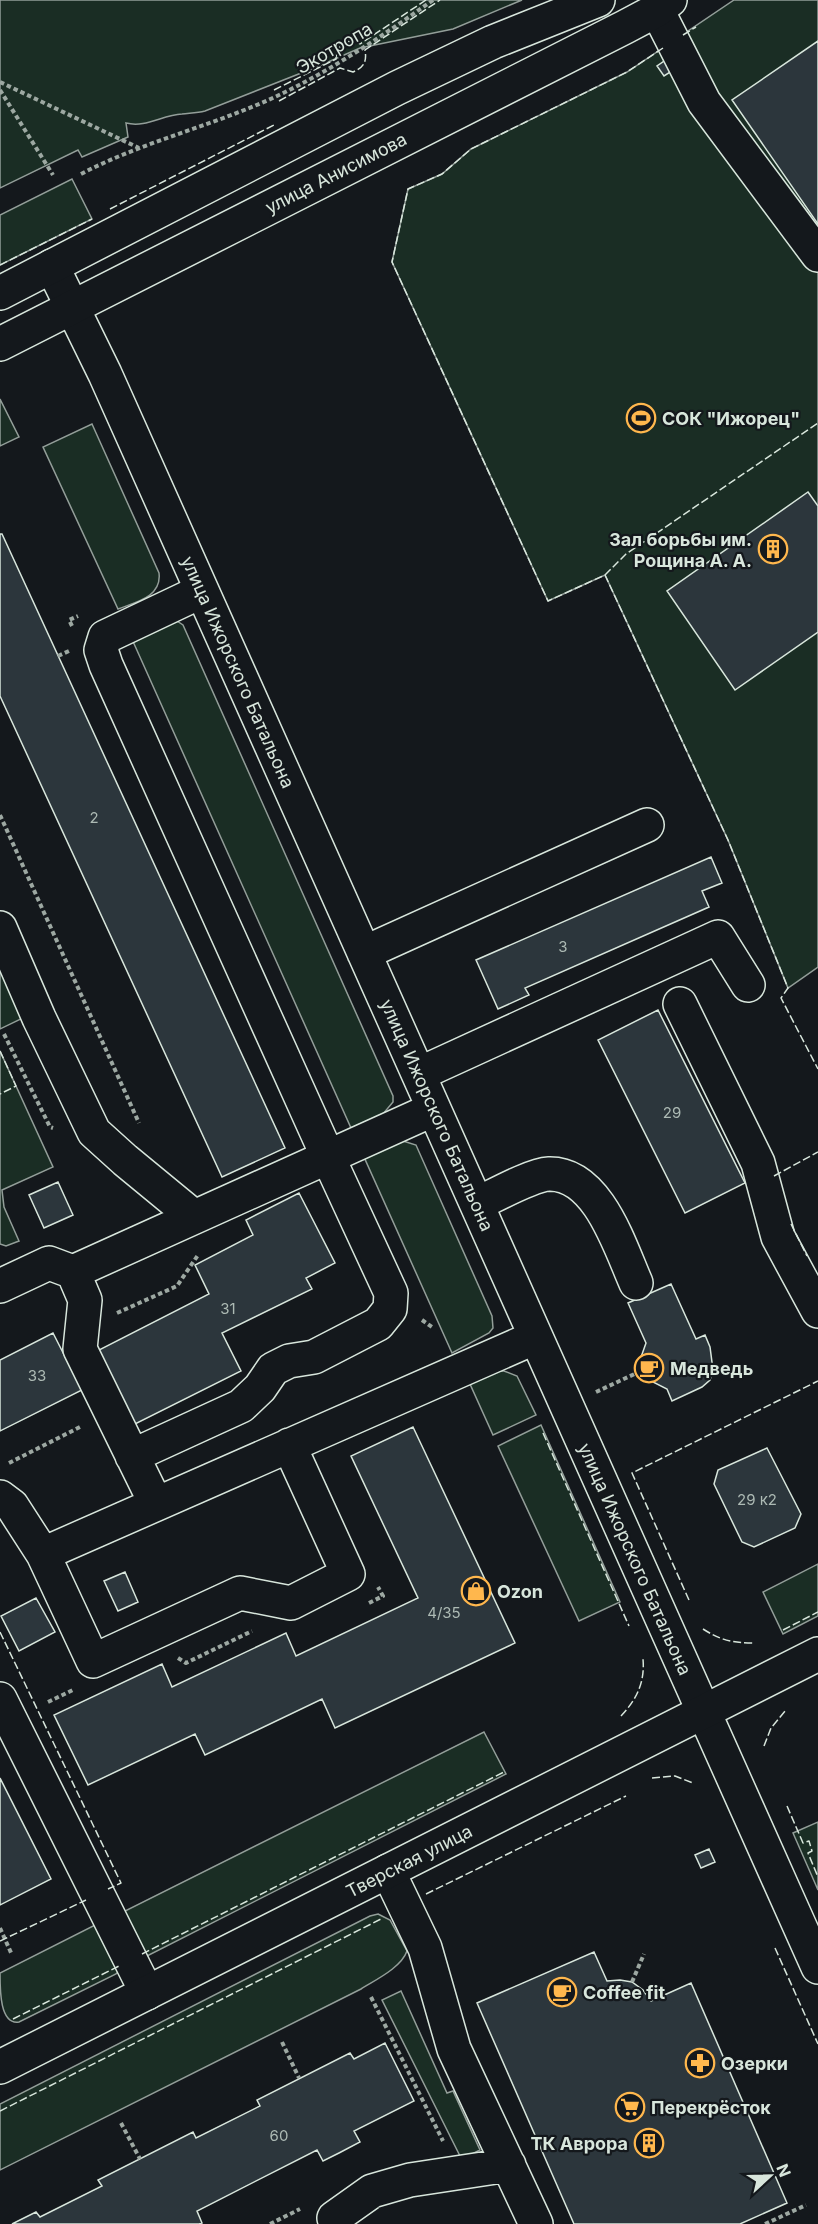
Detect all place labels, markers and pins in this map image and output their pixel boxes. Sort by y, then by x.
sports icon: СОК "Ижорец" [625,402,657,434]
place label: СОК "Ижорец" [662,408,800,429]
place label: Зал борьбы им. Рощина А. А. [609,529,752,571]
building icon: Зал борьбы им. Рощина А. А. [757,533,789,565]
cafe icon: Медведь [633,1352,665,1384]
place label: Медведь [670,1358,753,1379]
shop icon: Ozon [460,1575,492,1607]
place label: Ozon [497,1581,543,1602]
cafe icon: Coffee fit [546,1976,578,2008]
place label: Coffee fit [583,1982,665,2003]
pharmacy icon: Озерки [684,2047,716,2079]
place label: Озерки [721,2053,788,2074]
supermarket icon: Перекрёсток [614,2091,646,2123]
place label: Перекрёсток [651,2097,771,2118]
building icon: ТК Аврора [633,2127,665,2159]
place label: ТК Аврора [531,2133,628,2154]

